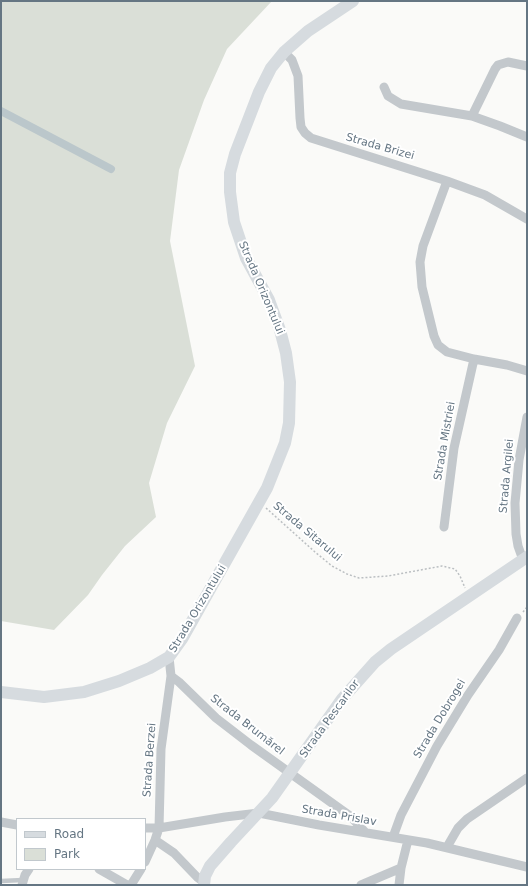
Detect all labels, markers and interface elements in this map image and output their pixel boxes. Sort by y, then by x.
street label: Strada Brizei [344,131,416,163]
street label: Strada Orizontului [235,239,287,337]
street label: Strada Mistriei [432,401,458,481]
street label: Strada Argilei [497,438,517,514]
street label: Strada Sitarului [270,499,344,565]
street label: Strada Orizontului [167,563,229,655]
street label: Strada Pescarilor [297,677,363,761]
street label: Strada Dobrogei [411,677,469,761]
street label: Strada Brumărel [207,692,287,758]
street label: Strada Berzei [141,723,159,797]
street label: Strada Prislav [301,803,377,829]
legend [16,818,146,870]
text: Road [54,827,84,841]
text: Park [54,847,80,861]

